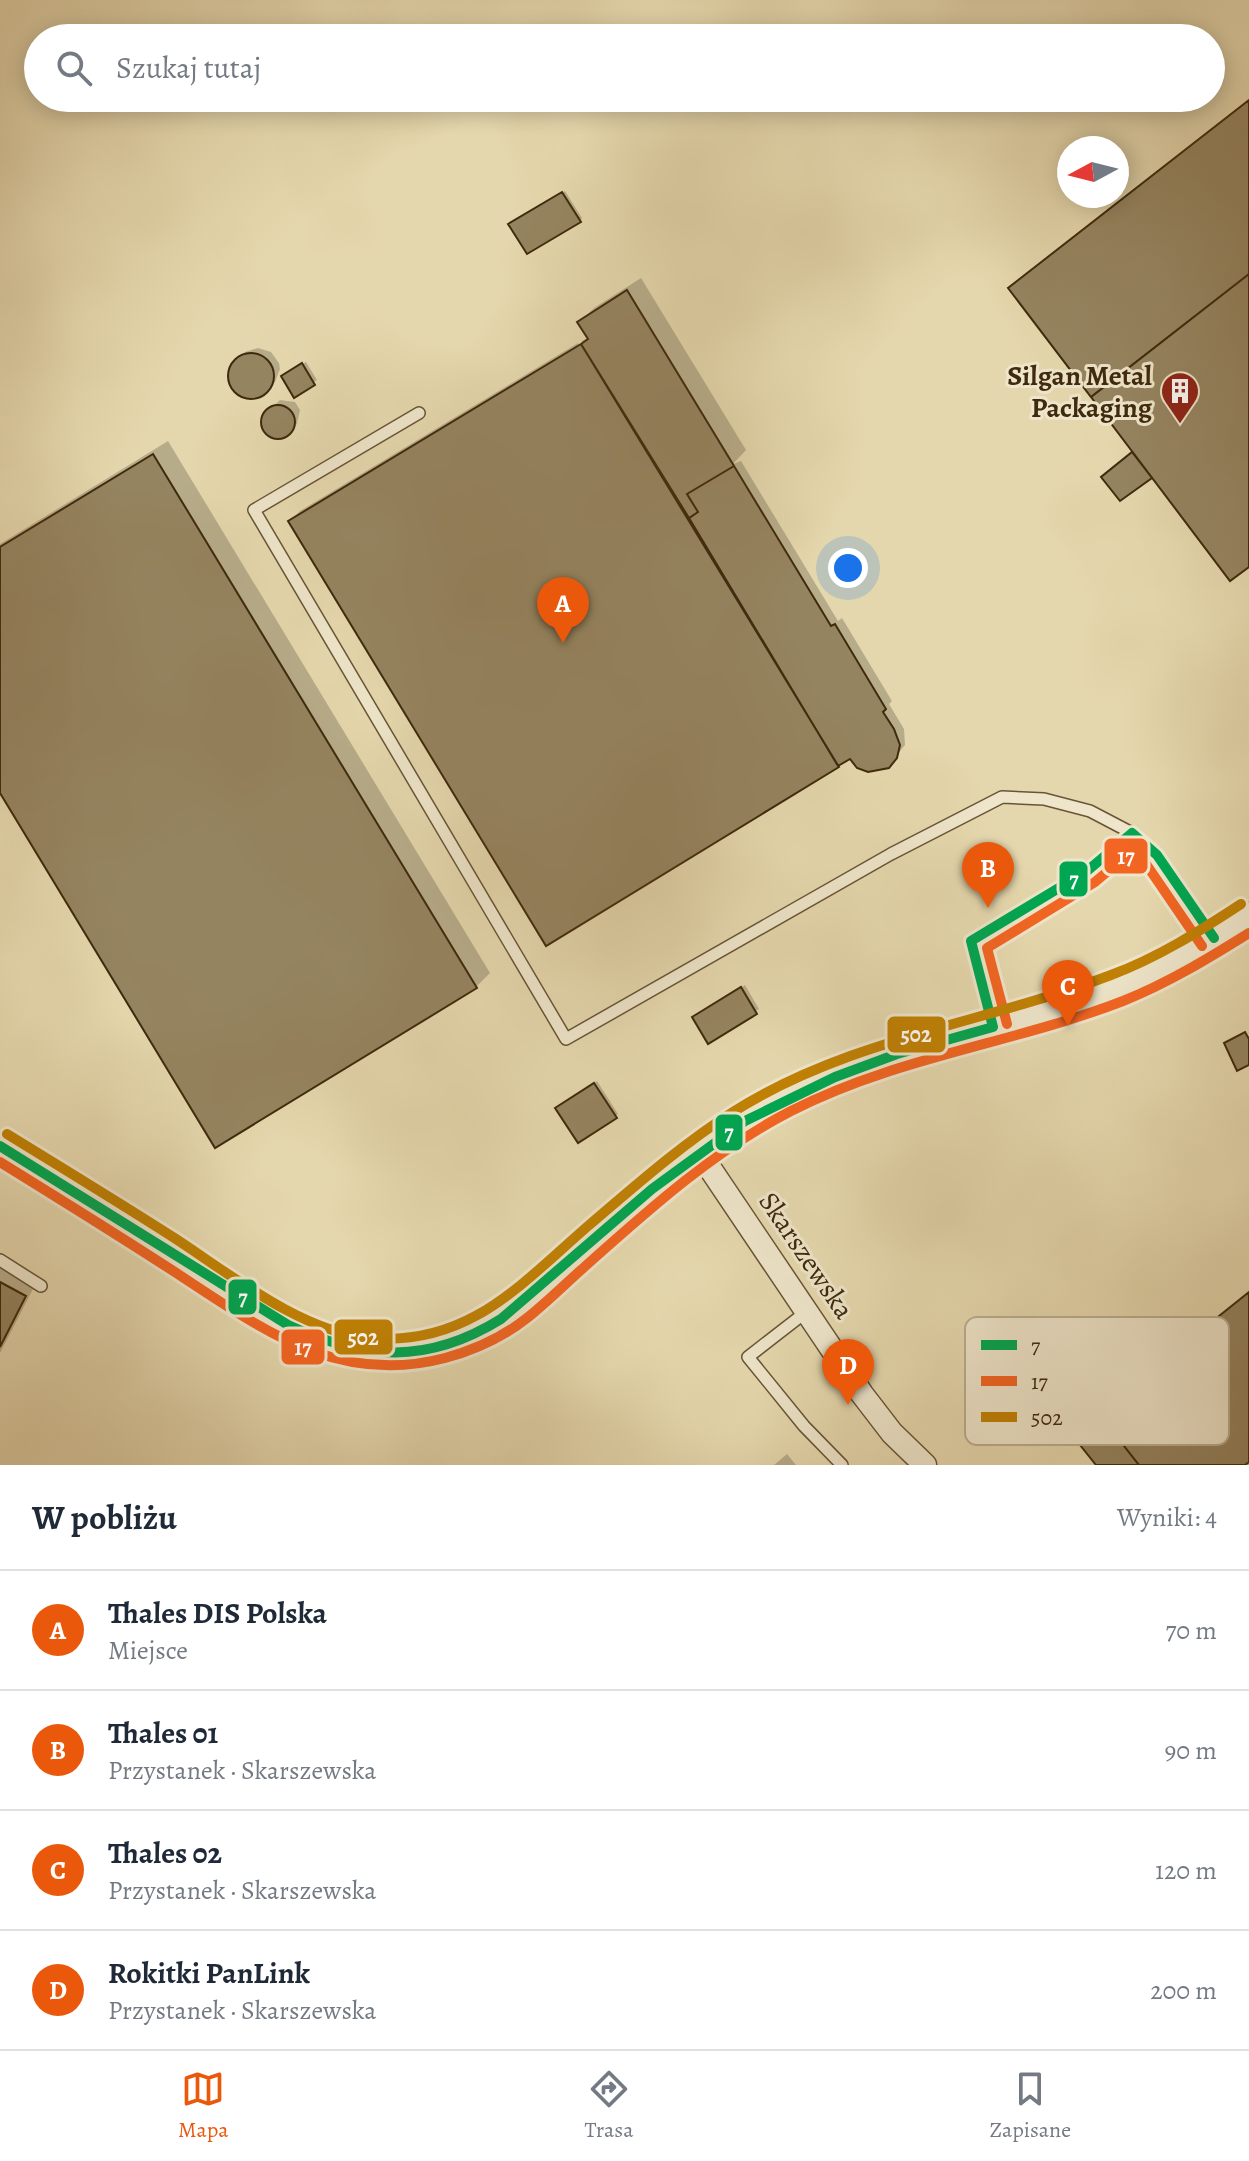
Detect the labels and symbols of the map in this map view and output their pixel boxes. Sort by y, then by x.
north arrow [1057,136,1129,208]
place label: Silgan Metal Packaging [1007,357,1153,427]
building icon: Silgan Metal Packaging [1159,370,1201,425]
your location [828,548,868,588]
pin: A [537,577,589,643]
line badge: 17 [1103,837,1149,875]
pin: B [962,842,1014,908]
text: 17 [1117,842,1135,872]
line badge: 7 [1058,860,1089,898]
text: 7 [1069,865,1079,895]
pin: C [1042,960,1094,1026]
line badge: 502 [886,1015,947,1054]
text: 502 [900,1020,932,1050]
line badge: 7 [714,1113,744,1152]
text: 7 [724,1118,734,1148]
street label: Skarszewska [750,1185,863,1327]
line badge: 7 [227,1278,258,1316]
text: 7 [238,1283,248,1313]
legend [965,1317,1229,1445]
line badge: 502 [333,1318,394,1356]
text: 502 [347,1323,379,1353]
line badge: 17 [280,1328,326,1366]
text: 7 [1031,1331,1041,1361]
text: 17 [294,1333,312,1363]
pin: D [822,1339,874,1405]
text: 17 [1031,1367,1049,1397]
text: 502 [1031,1403,1063,1433]

